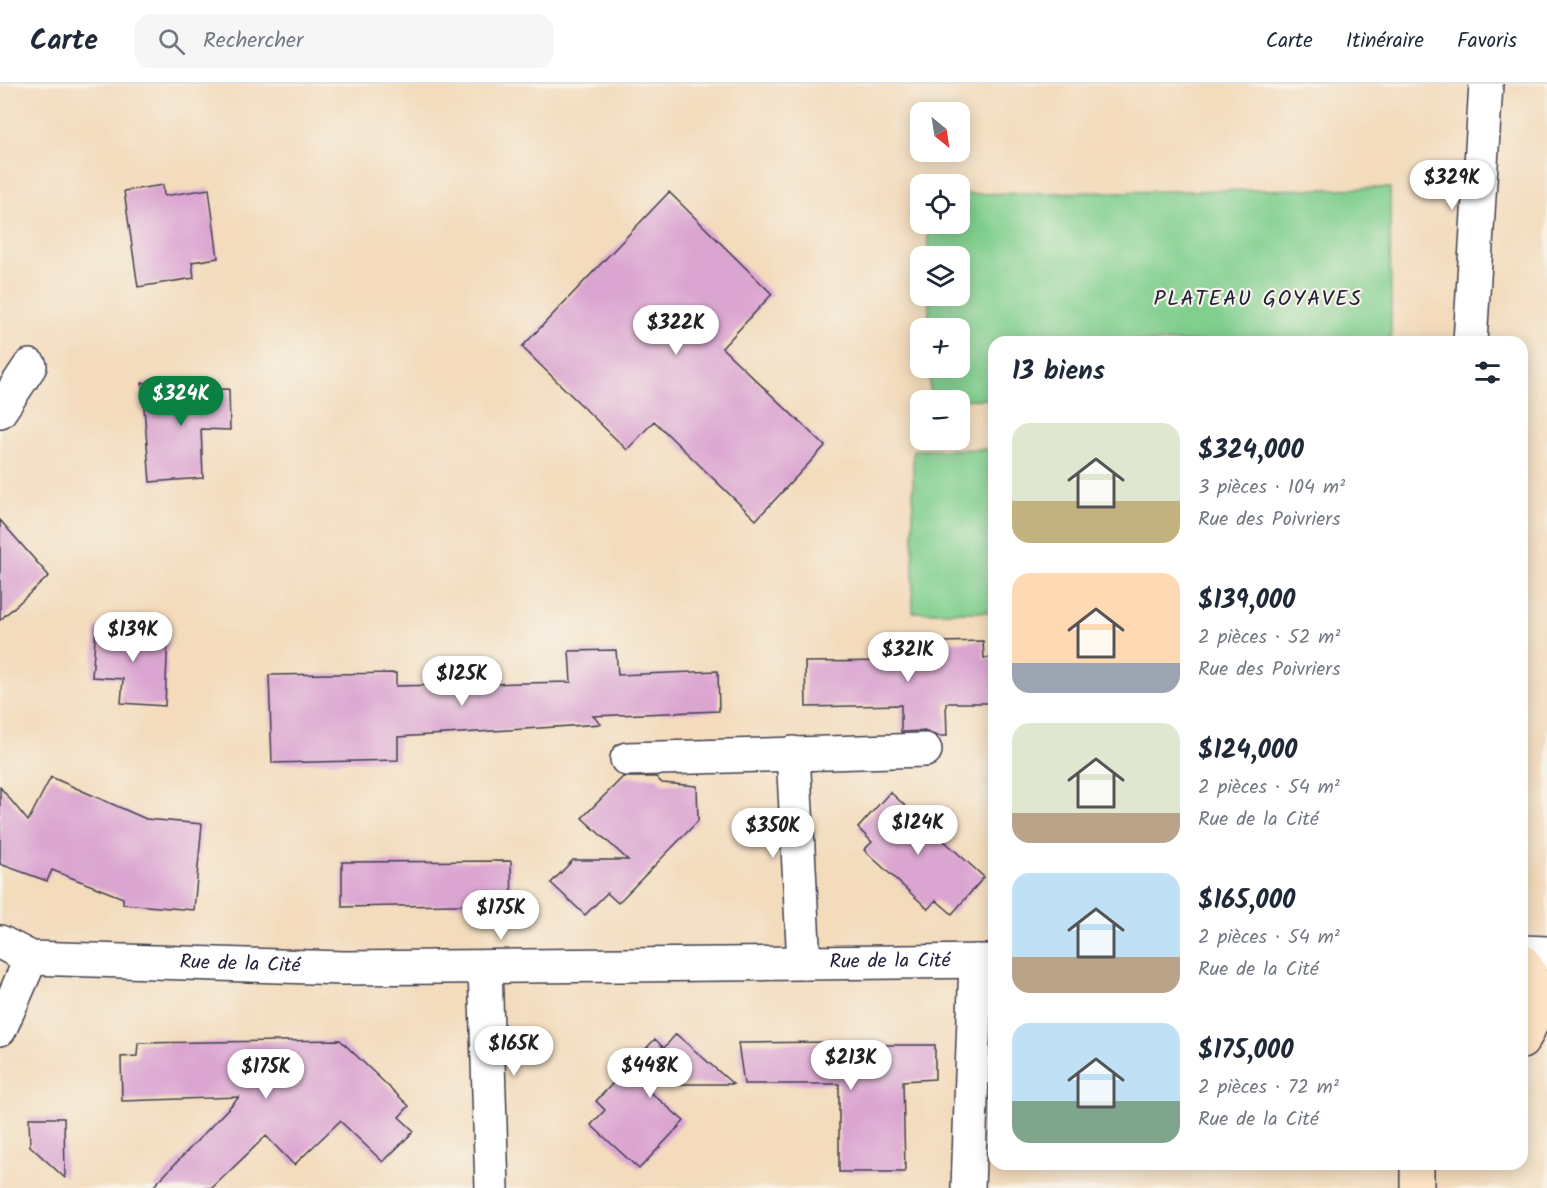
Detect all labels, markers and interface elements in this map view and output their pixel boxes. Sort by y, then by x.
search box [134,14,554,68]
text: Carte [30,19,98,64]
text: Rechercher [203,24,303,59]
icon: search [155,25,188,58]
text: Carte [1266,25,1313,58]
text: Itinéraire [1346,25,1424,58]
text: Favoris [1457,25,1517,58]
north arrow [910,102,970,162]
map controls [910,102,970,450]
pin: $329K [1410,160,1494,211]
text: $329K [1424,163,1480,195]
button: locate [910,174,970,234]
button: layers [910,246,970,306]
district label: PLATEAU GOYAVES [1153,282,1363,317]
pin: $322K [634,305,718,356]
text: $322K [647,308,705,340]
button: + [910,318,970,378]
text: 13 biens [1012,351,1105,393]
icon: filters [1471,356,1504,389]
pin: $324K [139,376,223,427]
text: $324K [152,379,210,411]
button: − [910,390,970,450]
text: $324,000 [1198,430,1304,472]
icon: home [1060,447,1132,519]
text: 3 pièces · 104 m² [1198,472,1345,504]
text: Rue des Poivriers [1198,504,1340,536]
text: $139,000 [1198,580,1295,622]
icon: home [1060,597,1132,669]
pin: $139K [91,612,175,663]
text: $139K [108,615,158,647]
text: 2 pièces · 52 m² [1198,622,1340,654]
pin: $321K [866,632,950,683]
text: $321K [882,635,934,667]
text: Rue des Poivriers [1198,654,1340,686]
pin: $125K [420,656,504,707]
text: $125K [436,659,488,691]
text: $124,000 [1198,730,1297,772]
icon: home [1060,747,1132,819]
text: 2 pièces · 54 m² [1198,772,1340,804]
text: Rue de la Cité [1198,804,1319,836]
pin: $124K [876,805,960,856]
pin: $350K [731,808,815,859]
text: $124K [892,808,944,840]
text: $350K [745,811,801,843]
text: $165,000 [1198,880,1295,922]
pin: $175K [459,890,543,941]
text: $175K [476,893,526,925]
icon: home [1060,897,1132,969]
text: 2 pièces · 54 m² [1198,922,1340,954]
street label: Rue de la Cité [829,945,952,979]
street label: Rue de la Cité [179,947,302,983]
text: Rue de la Cité [1198,954,1319,986]
pin: $165K [472,1026,556,1077]
text: $165K [489,1029,539,1061]
text: $175,000 [1198,1030,1294,1072]
pin: $213K [809,1040,893,1091]
text: $213K [825,1043,877,1075]
icon: home [1060,1047,1132,1119]
pin: $448K [608,1048,692,1099]
pin: $175K [224,1049,308,1100]
text: $448K [621,1051,679,1083]
text: $175K [241,1052,291,1084]
text: 2 pièces · 72 m² [1198,1072,1339,1104]
text: Rue de la Cité [1198,1104,1319,1136]

